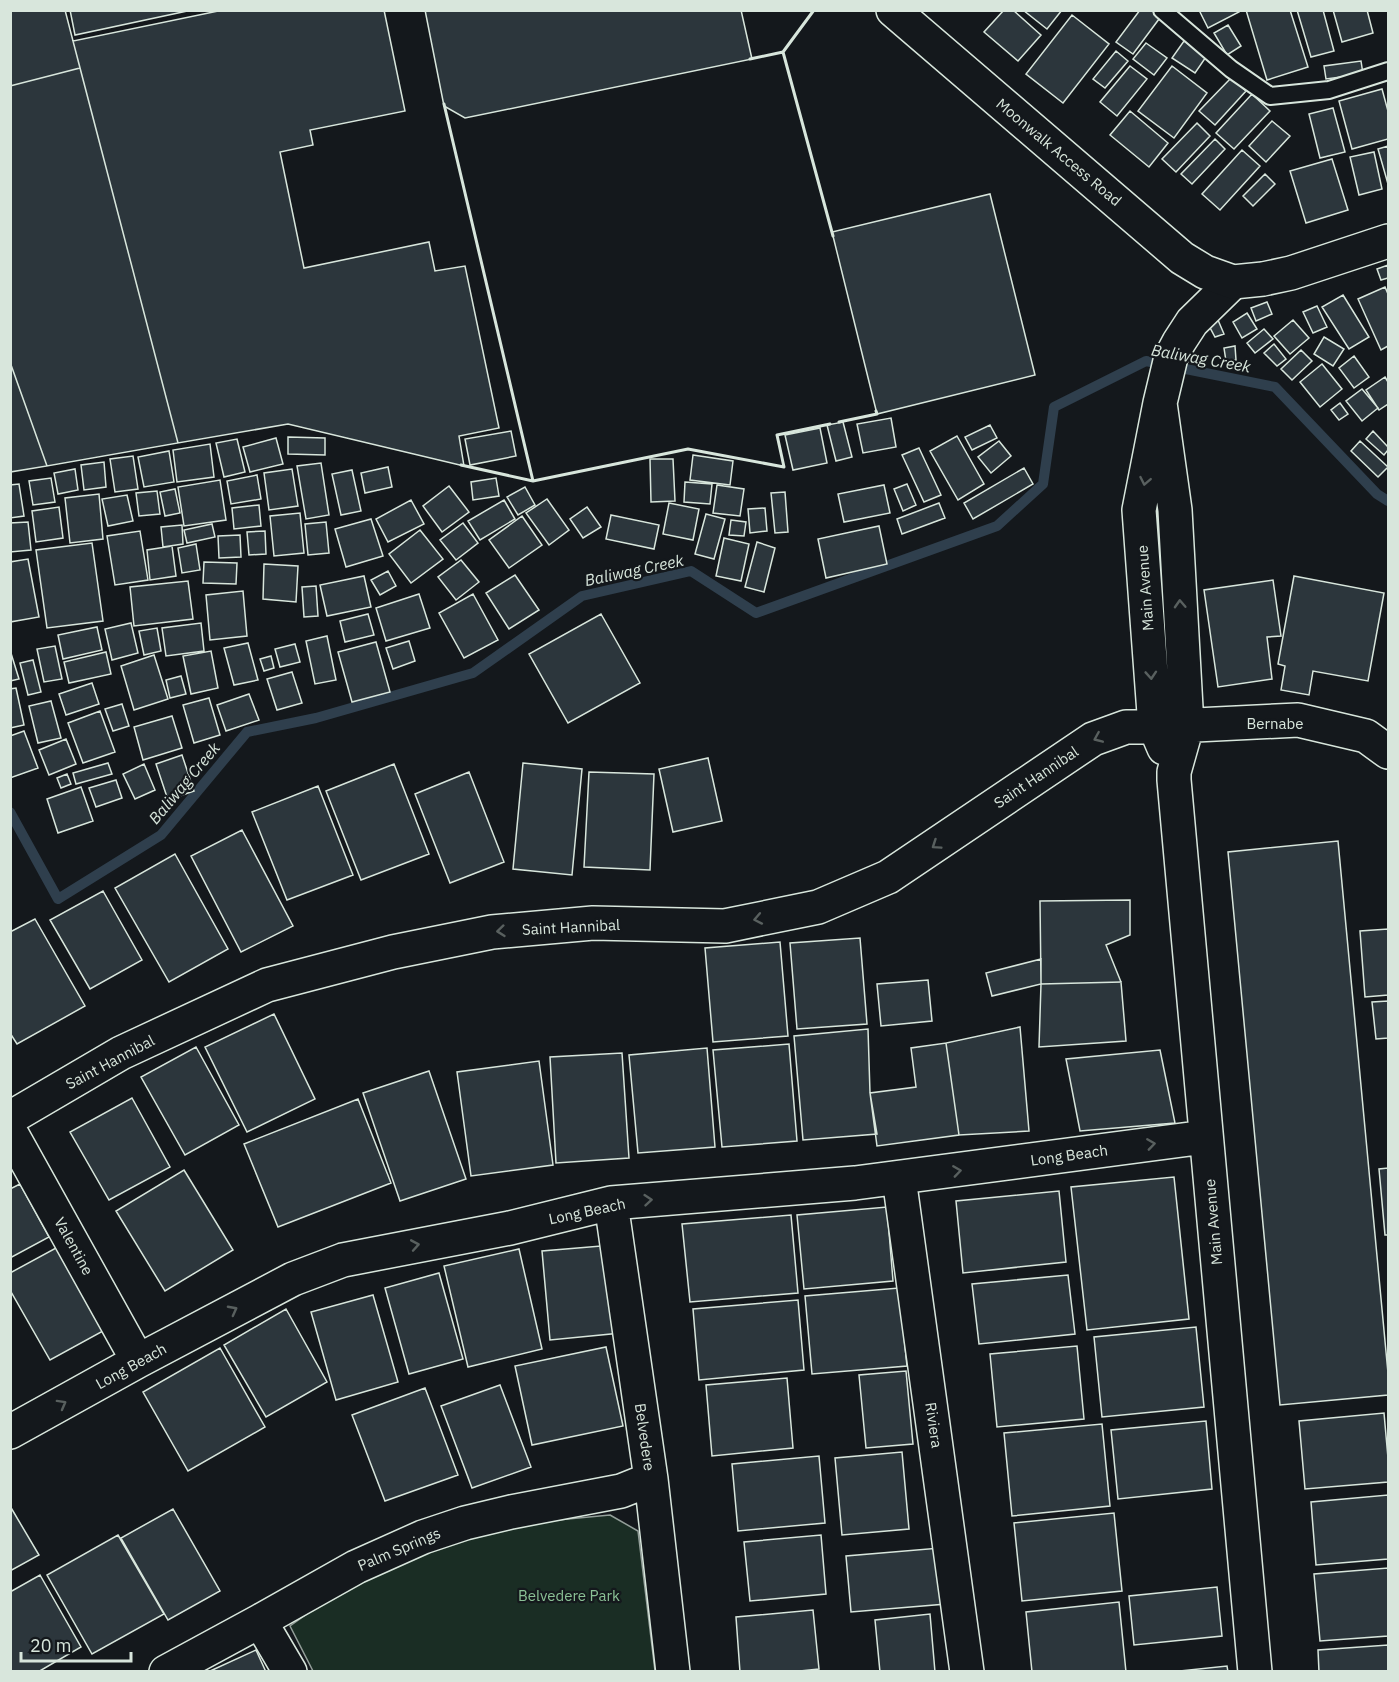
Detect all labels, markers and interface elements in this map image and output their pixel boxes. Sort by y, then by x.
street label: Moonwalk Access Road [993,94,1125,210]
water label: Baliwag Creek [1150,339,1253,377]
one-way arrow [1139,476,1152,486]
street label: Main Avenue [1133,544,1157,632]
water label: Baliwag Creek [583,550,686,590]
one-way arrow [1173,600,1186,609]
one-way arrow [1144,671,1157,680]
street label: Bernabe [1246,714,1304,733]
one-way arrow [1094,730,1105,742]
water label: Baliwag Creek [144,738,224,828]
street label: Saint Hannibal [990,742,1082,812]
one-way arrow [931,838,942,849]
one-way arrow [753,912,763,925]
street label: Saint Hannibal [522,915,620,939]
one-way arrow [497,925,506,937]
street label: Saint Hannibal [62,1031,158,1093]
one-way arrow [1146,1139,1155,1151]
street label: Long Beach [1029,1140,1109,1170]
one-way arrow [953,1165,962,1177]
street label: Main Avenue [1200,1178,1226,1266]
street label: Long Beach [547,1194,627,1228]
one-way arrow [643,1194,652,1207]
street label: Valentine [50,1214,98,1278]
one-way arrow [410,1239,420,1252]
one-way arrow [227,1306,238,1318]
street label: Long Beach [92,1339,170,1393]
one-way arrow [56,1400,66,1411]
street label: Riviera [921,1401,947,1449]
street label: Belvedere [631,1402,659,1472]
street label: Palm Springs [355,1523,443,1575]
park label: Belvedere Park [518,1586,620,1605]
scale bar [21,1625,130,1663]
text: 20 m [30,1634,72,1657]

